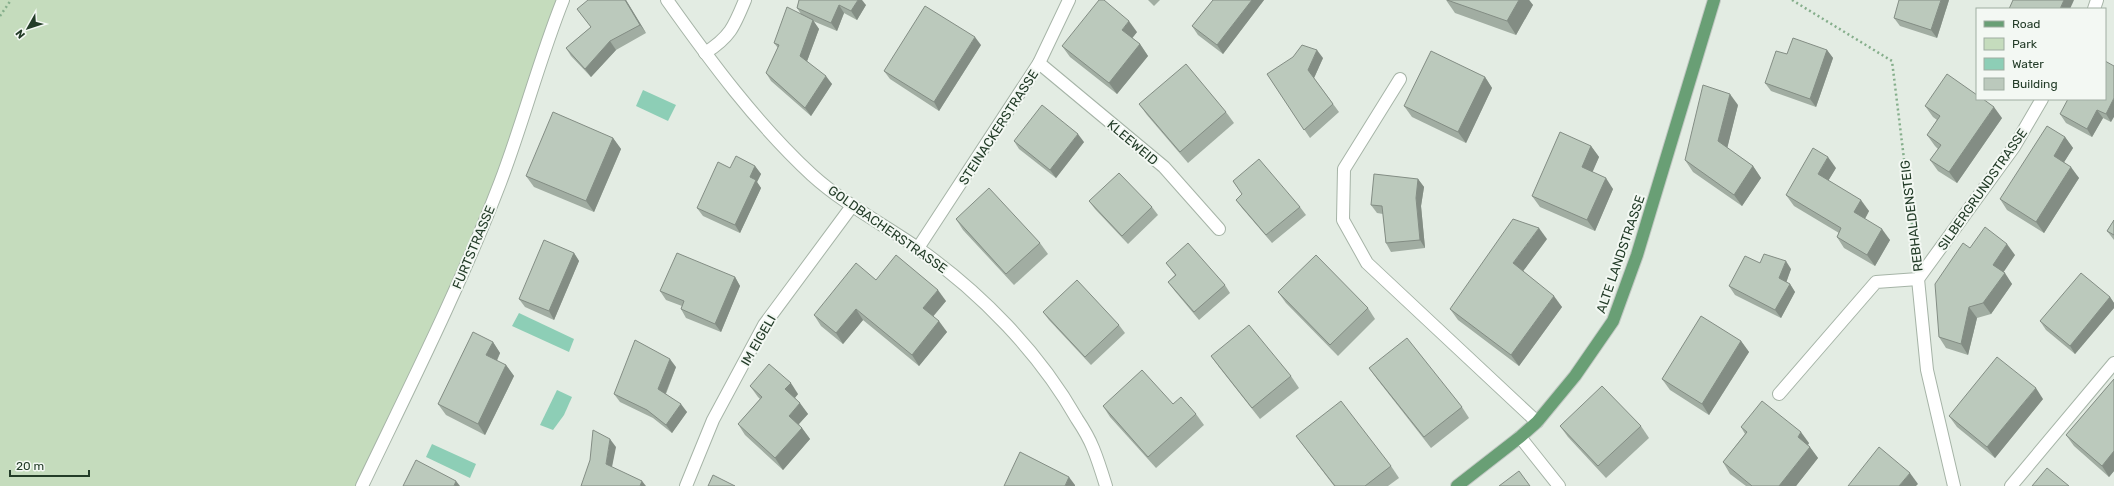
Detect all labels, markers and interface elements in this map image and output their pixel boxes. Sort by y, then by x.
north arrow [8,8,48,48]
legend [1976,8,2106,100]
text: Road [2012,17,2040,31]
text: N [13,27,28,41]
text: Park [2012,37,2038,51]
text: Water [2012,57,2044,71]
street label: STEINACKERSTRASSE [956,67,1041,188]
text: Building [2012,77,2058,91]
street label: KLEEWEID [1104,117,1161,168]
street label: SILBERGRUNDSTRASSE [1935,125,2030,253]
street label: REBHALDENSTEIG [1897,159,1926,272]
street label: GOLDBACHERSTRASSE [825,183,950,276]
street label: ALTE LANDSTRASSE [1593,193,1648,315]
street label: FURTSTRASSE [449,203,498,291]
street label: IM EIGELI [738,312,779,368]
scale bar [10,452,89,478]
text: 20 m [16,459,44,473]

